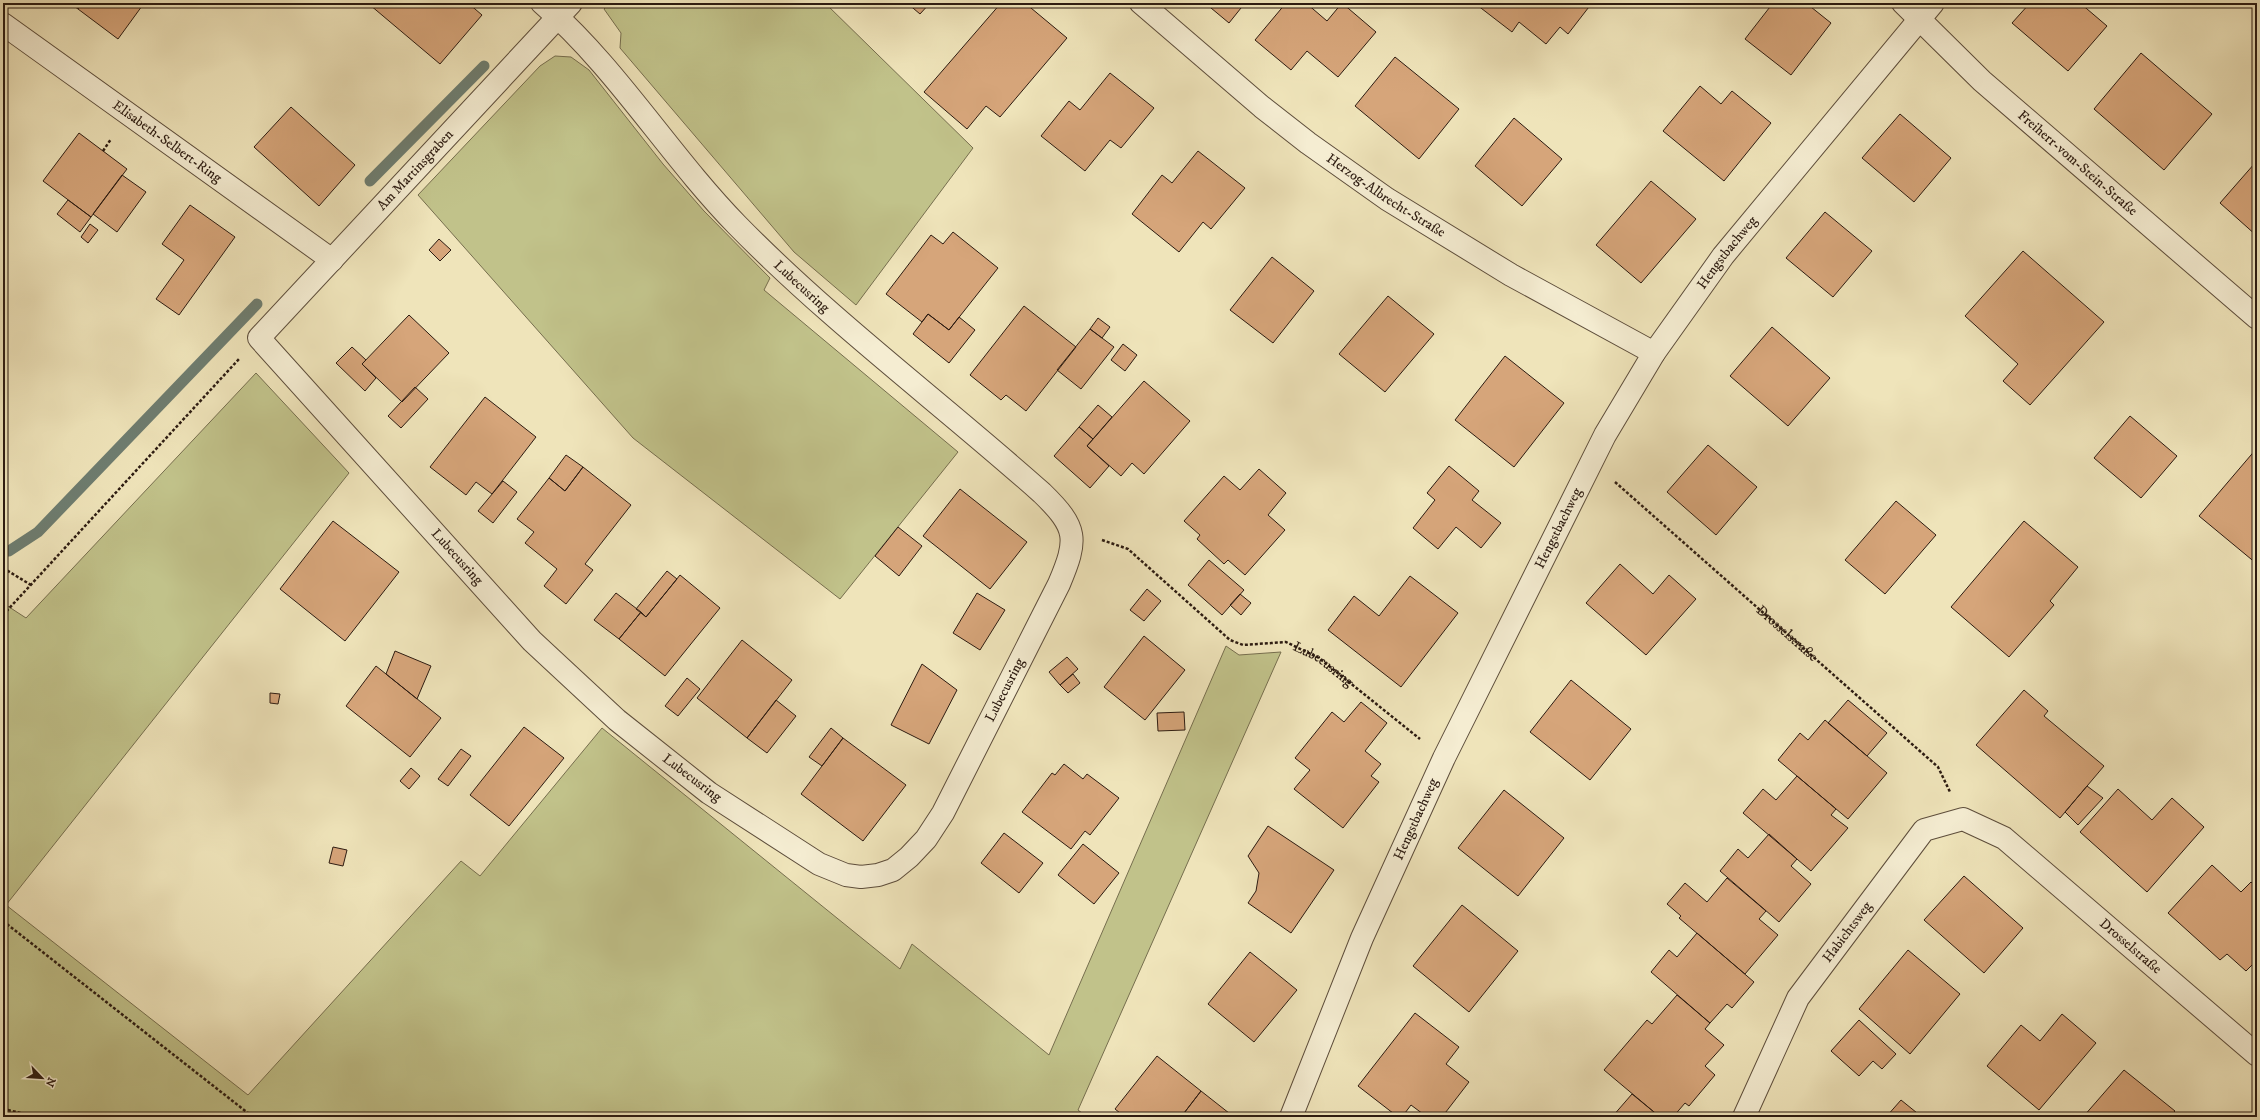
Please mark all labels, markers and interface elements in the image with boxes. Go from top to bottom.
street label: Elisabeth-Selbert-Ring [109,96,226,187]
street label: Freiherr-vom-Stein-Straße [2014,107,2141,220]
street label: Am Martinsgraben [373,125,458,214]
street label: Herzog-Albrecht-Straße [1323,150,1449,242]
street label: Hengstbachweg [1693,212,1761,293]
street label: Lubecusring [770,257,833,317]
street label: Hengstbachweg [1531,485,1586,572]
street label: Lubecusring [427,525,487,589]
street label: Drosselstraße [1752,601,1821,666]
street label: Lubecusring [1290,638,1357,691]
street label: Lubecusring [981,655,1029,725]
street label: Lubecusring [659,750,725,806]
street label: Hengstbachweg [1390,775,1443,863]
street label: Habichtsweg [1819,898,1876,966]
street label: Drosselstraße [2096,915,2166,978]
north arrow [22,1058,62,1098]
text: N [42,1075,58,1089]

